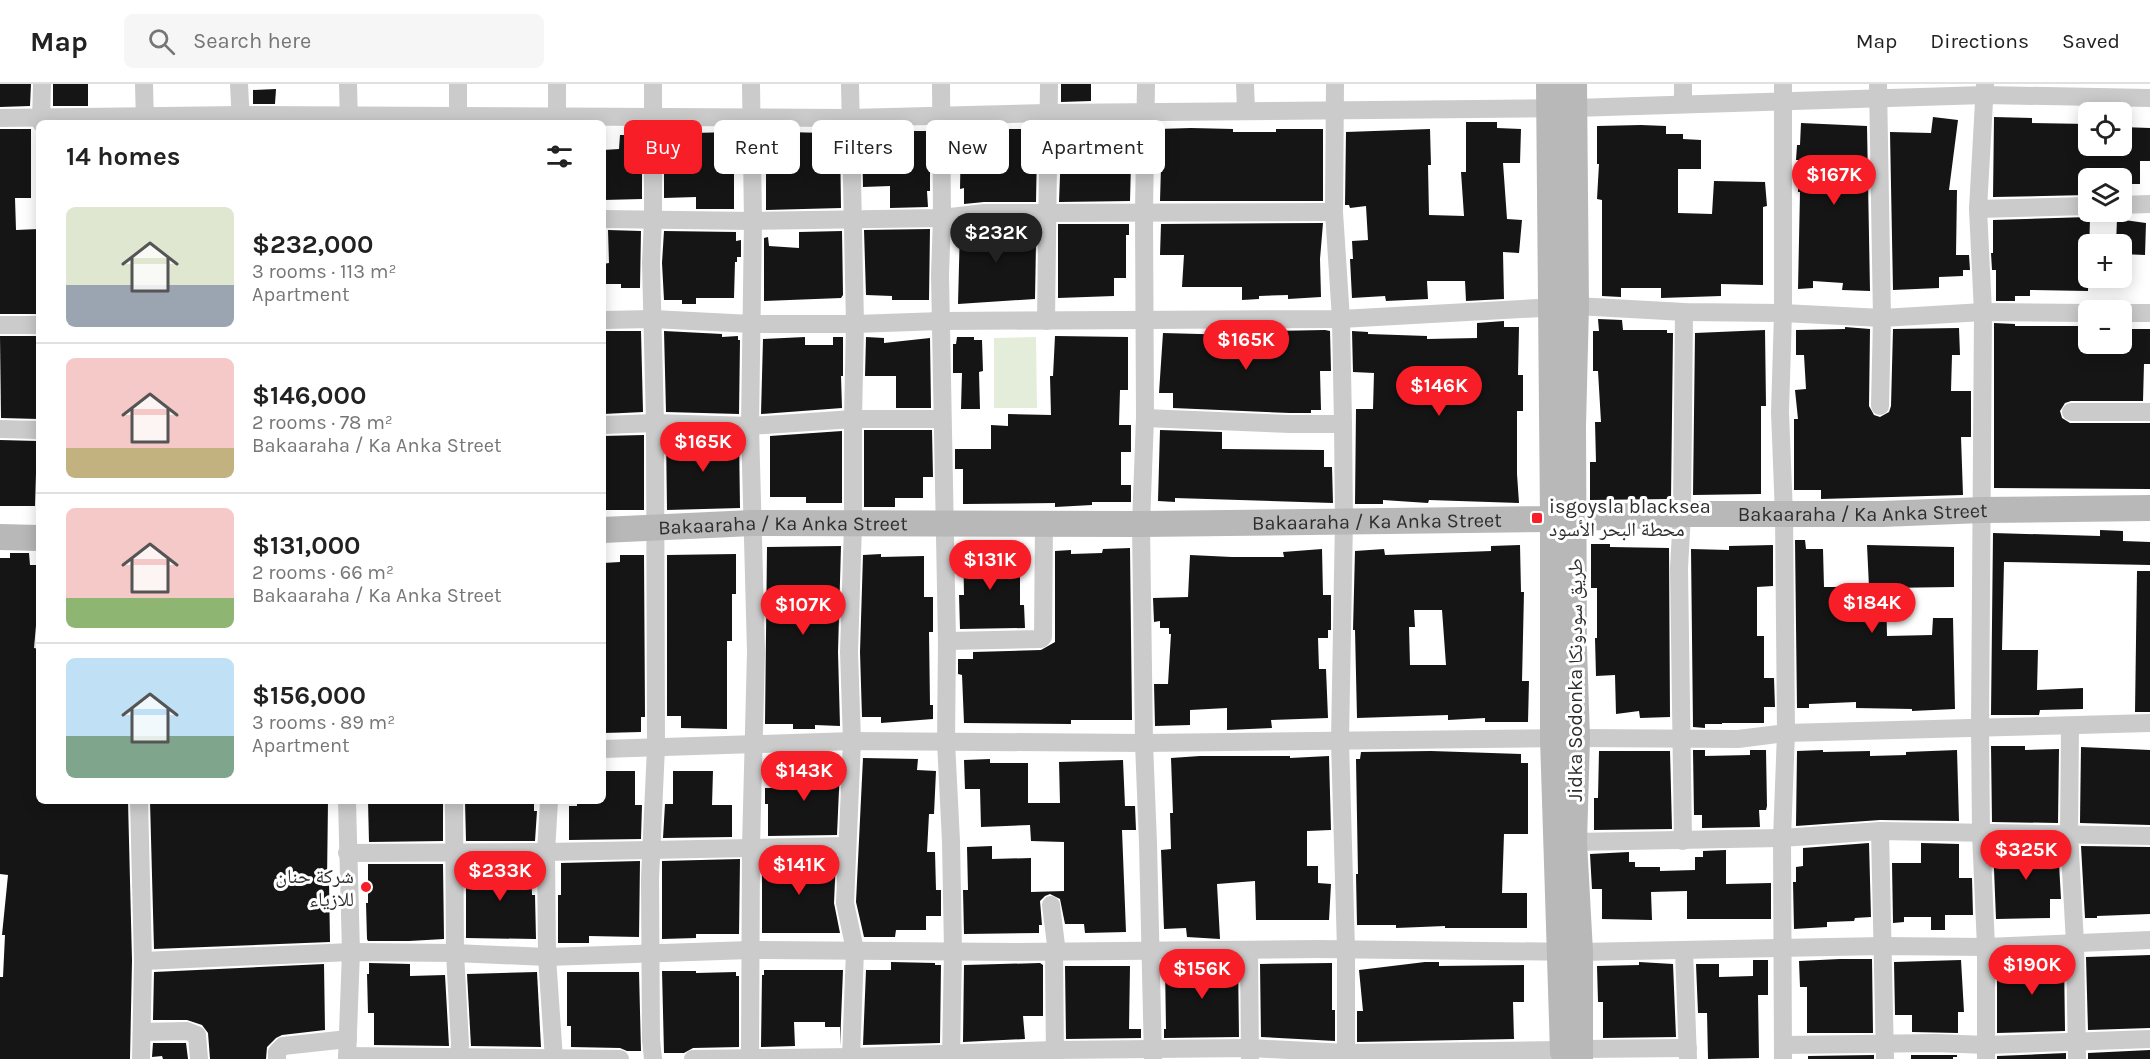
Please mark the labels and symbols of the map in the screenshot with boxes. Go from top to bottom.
pin: $167K [1792,155,1876,206]
pin: $232K [954,213,1038,264]
pin: $165K [1204,320,1288,371]
pin: $146K [1397,366,1481,417]
pin: $165K [661,422,745,473]
place label: isgoysla blacksea محطة البحر الأسود [1549,495,1711,541]
street label: Bakaaraha / Ka Anka Street [1738,499,1988,526]
street label: Bakaaraha / Ka Anka Street [1252,509,1502,535]
marker: isgoysla blacksea محطة البحر الأسود [1530,511,1544,525]
street label: Bakaaraha / Ka Anka Street [658,512,908,539]
pin: $131K [948,540,1032,591]
street label: Jidka Sodonka طريق سودونكا [1564,558,1587,802]
pin: $184K [1830,583,1914,634]
pin: $107K [761,585,845,636]
pin: $143K [762,751,846,802]
pin: $325K [1984,830,2068,881]
pin: $141K [757,845,841,896]
pin: $233K [458,851,542,902]
place label: شركة حنان للازياء [275,865,354,911]
marker: شركة حنان للازياء [359,880,373,894]
pin: $190K [1990,945,2074,996]
pin: $156K [1160,949,1244,1000]

